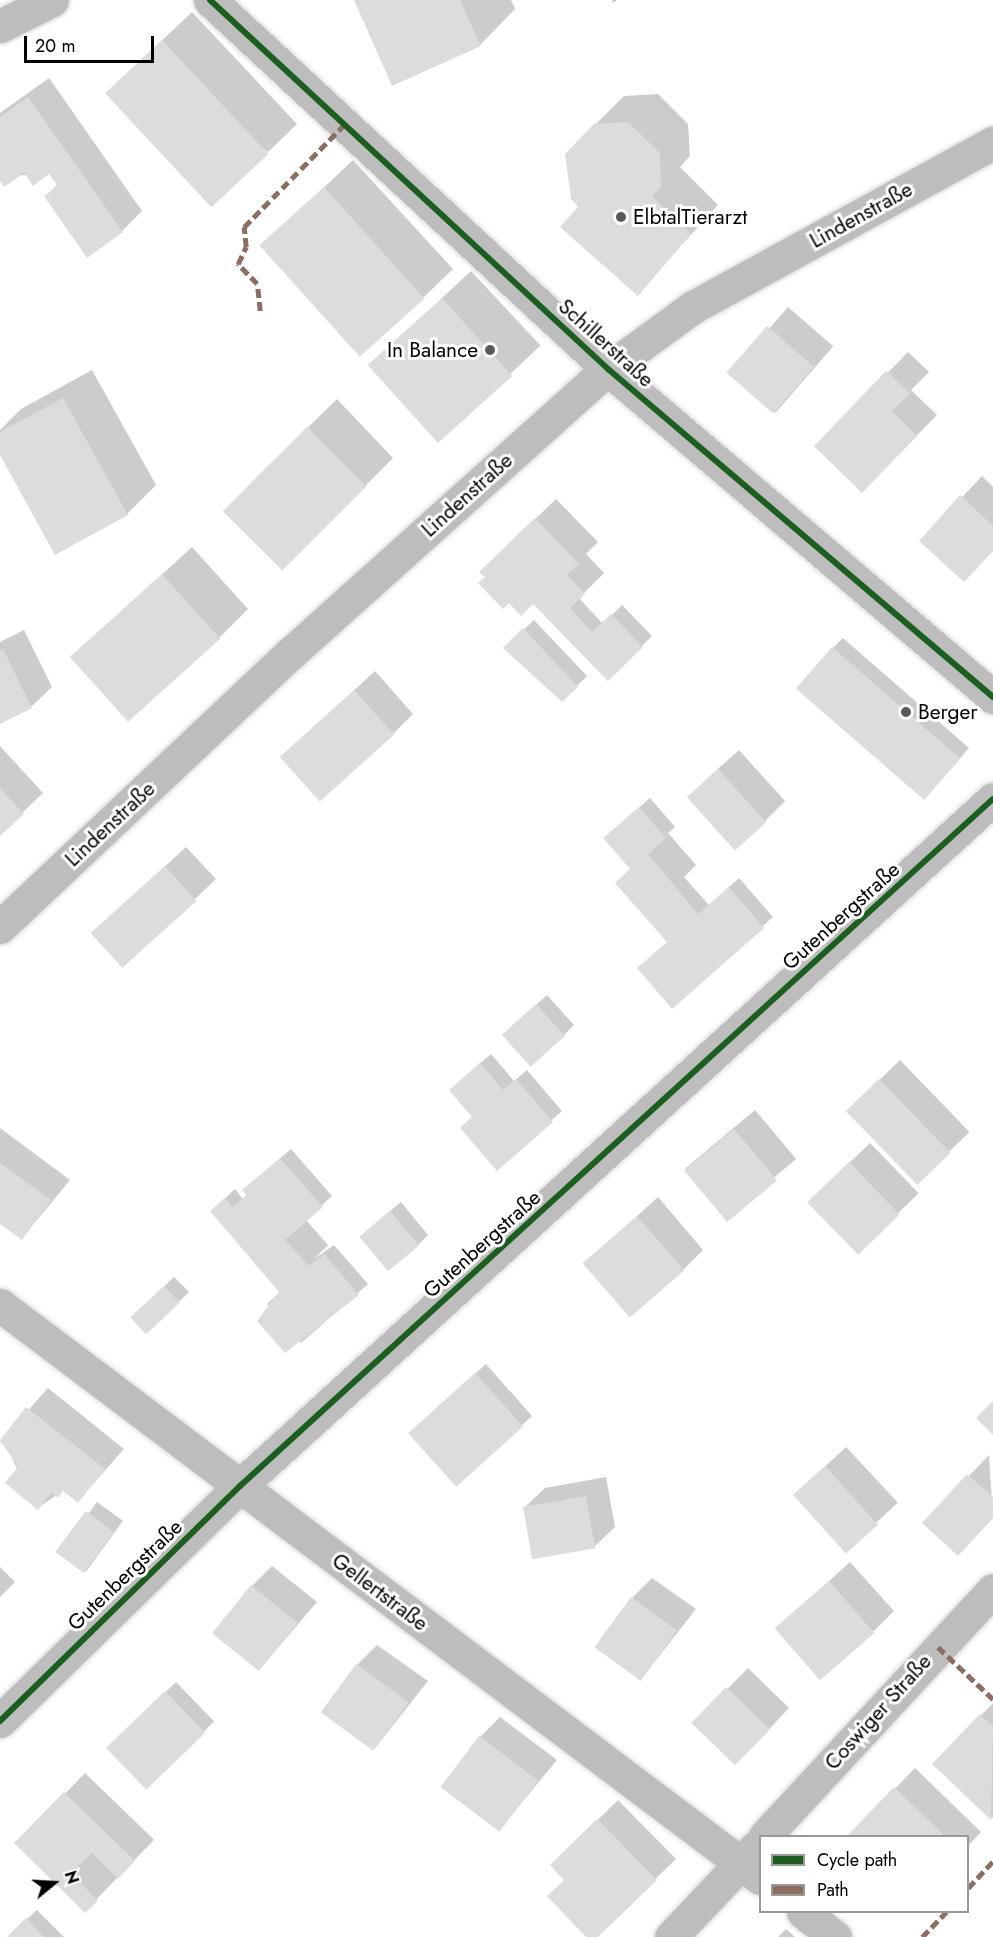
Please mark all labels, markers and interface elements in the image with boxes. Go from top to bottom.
scale bar [27,24,158,62]
text: 20 m [35,33,75,59]
street label: Lindenstraße [805,177,917,253]
place label: ElbtalTierarzt [633,204,747,230]
marker: ElbtalTierarzt [614,210,628,224]
street label: Schillerstraße [553,294,659,392]
place label: In Balance [387,337,478,363]
marker: In Balance [483,343,497,357]
street label: Lindenstraße [416,448,518,542]
place label: Berger [918,699,977,725]
marker: Berger [899,705,913,719]
street label: Lindenstraße [60,776,160,872]
street label: Gutenbergstraße [777,857,905,975]
street label: Gutenbergstraße [418,1185,546,1303]
street label: Gutenbergstraße [63,1514,187,1636]
street label: Gellertstraße [327,1548,433,1636]
street label: Coswiger Straße [820,1649,936,1775]
legend [759,1835,969,1913]
text: Cycle path [817,1847,897,1873]
north arrow [24,1853,84,1913]
text: N [59,1868,84,1887]
text: Path [817,1877,849,1903]

